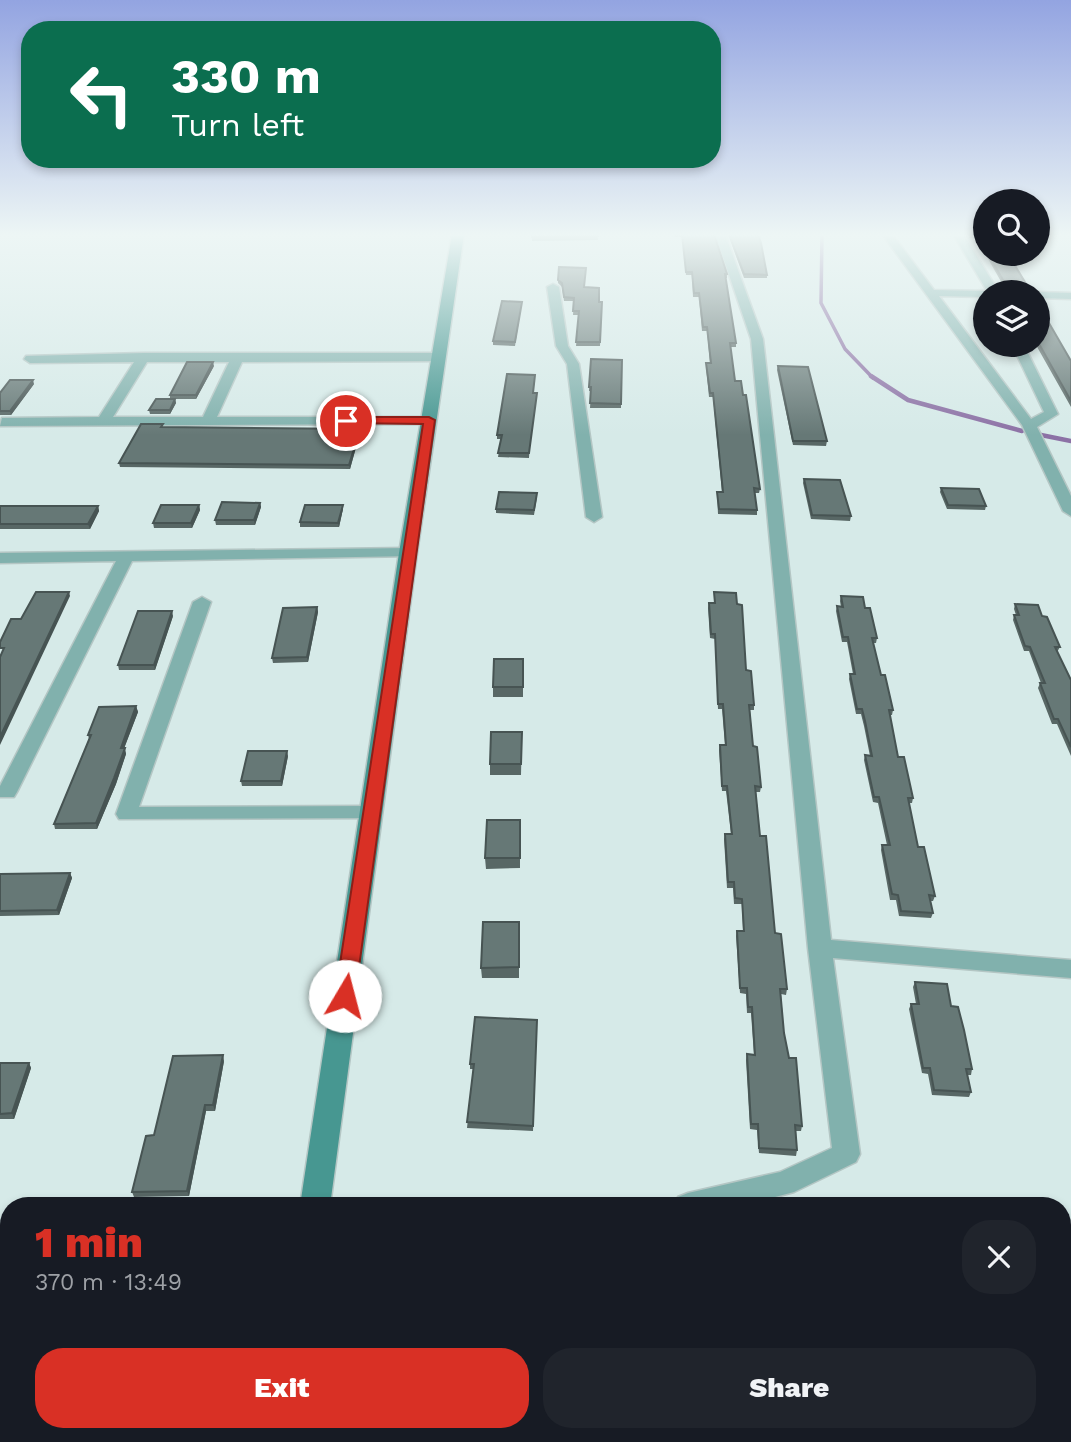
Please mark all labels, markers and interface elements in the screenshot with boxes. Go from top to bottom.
text: 330 m [171,47,321,105]
icon: left [56,49,147,140]
text: Turn left [171,106,304,144]
map controls [973,189,1050,357]
button: search [973,189,1050,266]
button: layers [973,280,1050,357]
pin [316,391,376,451]
icon: arrive [327,402,365,440]
position arrow [308,959,382,1033]
text: 1 min [35,1218,143,1267]
button: close [962,1220,1036,1294]
text: 370 m · 13:49 [35,1269,182,1296]
button: Exit [35,1348,529,1428]
button: Share [543,1348,1036,1428]

